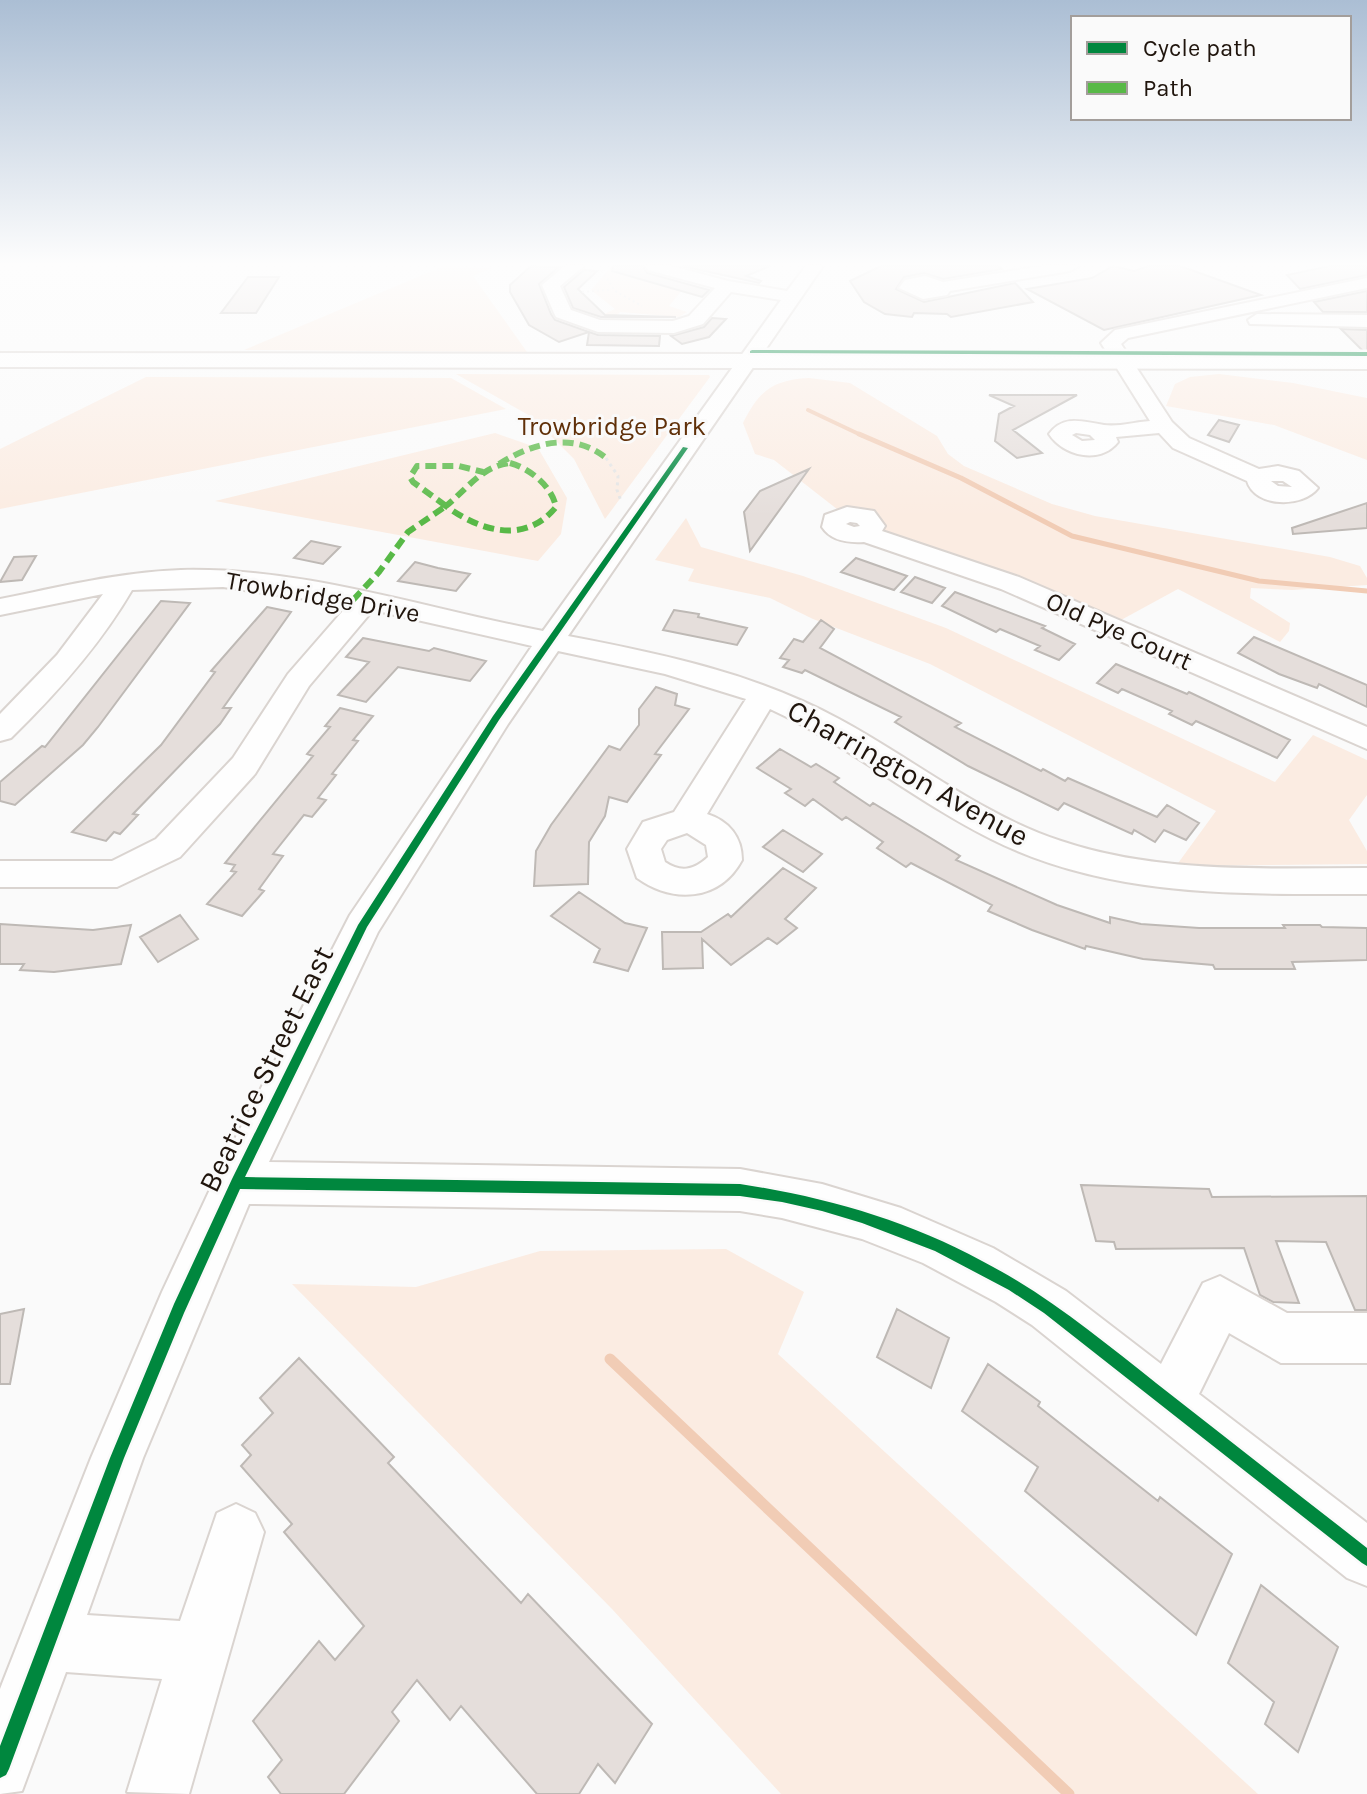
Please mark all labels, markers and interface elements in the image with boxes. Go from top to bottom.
legend [1071,16,1351,120]
text: Cycle path [1143,34,1257,62]
text: Path [1143,74,1193,102]
park label: Trowbridge Park [518,411,706,442]
street label: Trowbridge Drive [224,565,422,629]
street label: Old Pye Court [1041,585,1197,677]
street label: Charrington Avenue [781,692,1035,854]
street label: Beatrice Street East [191,940,341,1198]

